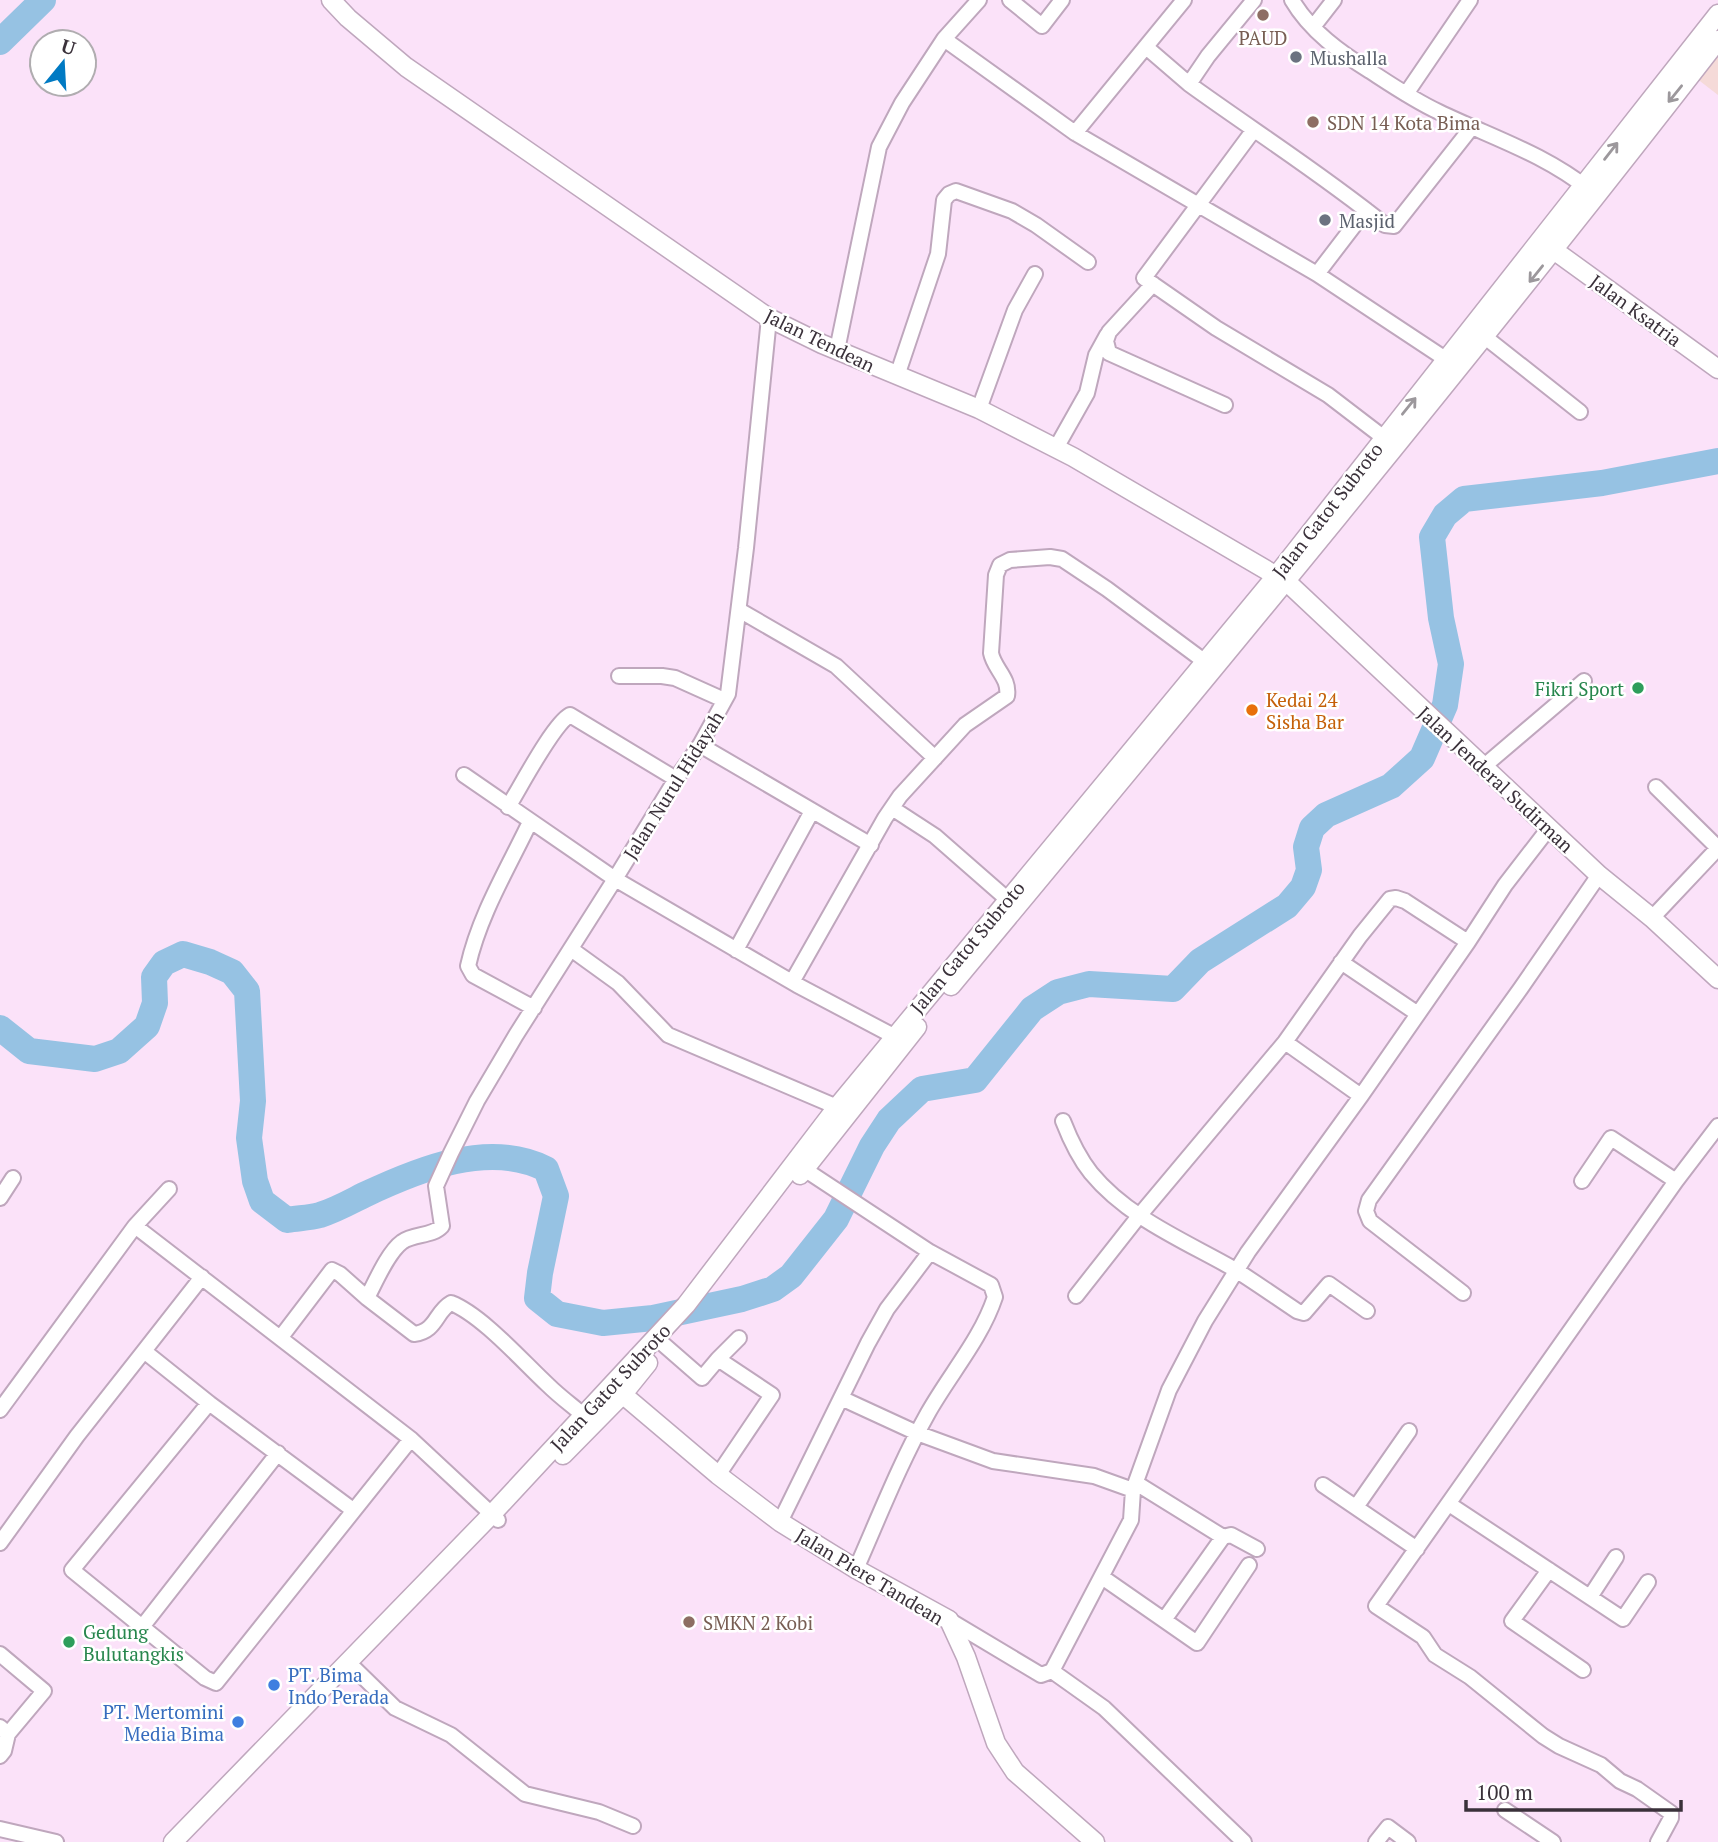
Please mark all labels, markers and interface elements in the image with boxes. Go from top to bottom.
marker: PAUD [1255,7,1271,23]
place label: PAUD [1238,25,1288,50]
north arrow [28,28,98,98]
text: U [58,32,79,60]
place label: Mushalla [1310,45,1388,70]
marker: Mushalla [1288,49,1304,65]
one-way arrow [1668,84,1683,102]
place label: SDN 14 Kota Bima [1327,110,1481,135]
marker: SDN 14 Kota Bima [1305,114,1321,130]
one-way arrow [1603,142,1618,161]
place label: Masjid [1339,208,1395,233]
marker: Masjid [1317,212,1333,228]
one-way arrow [1529,264,1544,282]
street label: Jalan Ksatria [1585,268,1687,352]
street label: Jalan Tendean [761,303,879,377]
one-way arrow [1401,398,1416,416]
street label: Jalan Gatot Subroto [1266,437,1388,583]
place label: Fikri Sport [1535,676,1624,701]
marker: Fikri Sport [1630,680,1646,696]
place label: Kedai 24 Sisha Bar [1266,687,1345,734]
street label: Jalan Jenderal Sudirman [1413,700,1579,858]
marker: Kedai 24 Sisha Bar [1244,702,1260,718]
street label: Jalan Nurul Hidayah [617,706,729,864]
street label: Jalan Gatot Subroto [904,876,1030,1018]
street label: Jalan Gatot Subroto [544,1318,676,1456]
street label: Jalan Piere Tandean [791,1522,949,1630]
place label: SMKN 2 Kobi [703,1610,813,1635]
marker: SMKN 2 Kobi [681,1614,697,1630]
place label: Gedung Bulutangkis [83,1619,184,1666]
marker: Gedung Bulutangkis [61,1634,77,1650]
place label: PT. Bima Indo Perada [288,1662,389,1709]
marker: PT. Bima Indo Perada [266,1677,282,1693]
place label: PT. Mertomini Media Bima [103,1699,224,1746]
marker: PT. Mertomini Media Bima [230,1714,246,1730]
scale bar [1466,1769,1681,1813]
text: 100 m [1476,1778,1533,1806]

